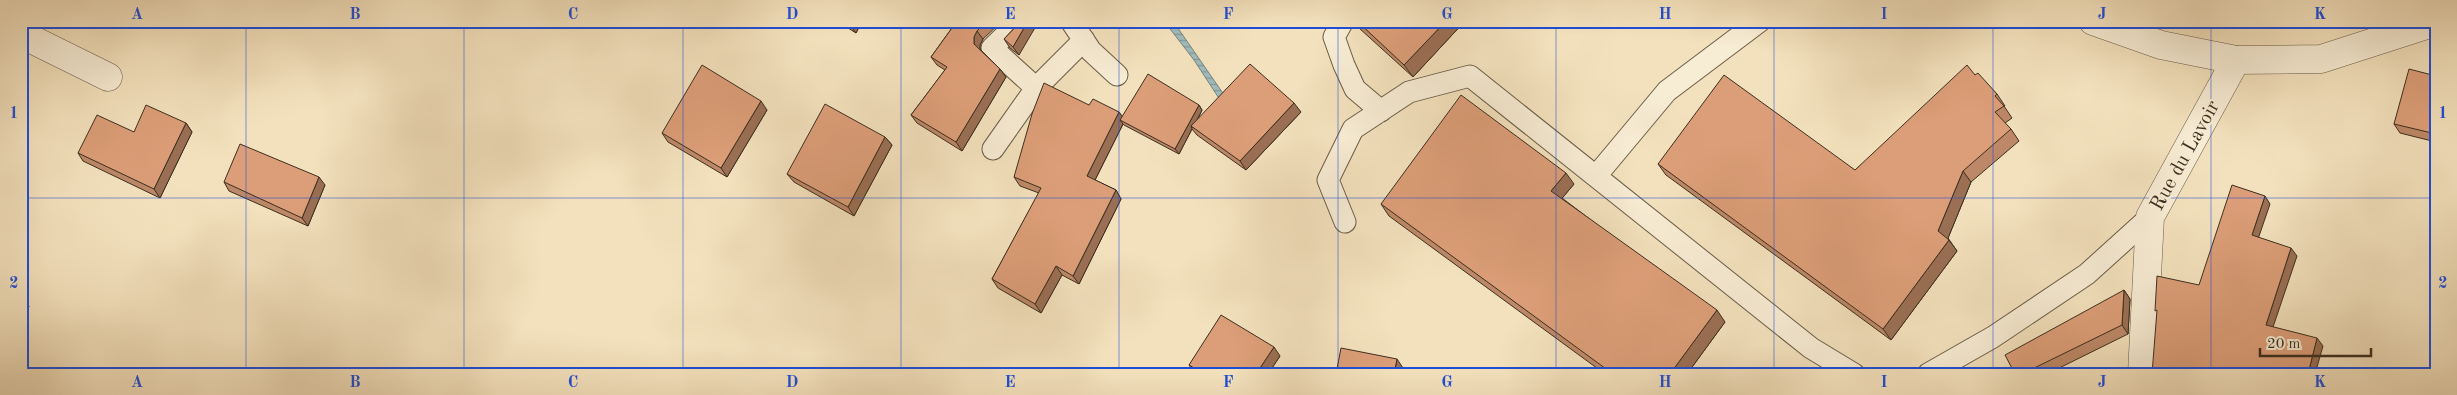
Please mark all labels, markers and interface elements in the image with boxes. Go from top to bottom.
text: A [131,7,143,23]
text: B [349,7,361,23]
text: C [568,7,578,23]
text: D [786,7,798,23]
text: E [1004,7,1016,23]
text: F [1223,7,1234,23]
text: G [1441,7,1453,23]
text: H [1658,7,1672,23]
text: I [1880,7,1888,23]
text: J [2098,7,2107,23]
text: K [2314,7,2326,23]
street label: Rue du Lavoir [2147,98,2224,214]
text: 1 [9,106,19,122]
text: 1 [2438,106,2448,122]
text: 2 [9,276,19,292]
text: 2 [2438,276,2448,292]
scale bar [2260,325,2371,357]
text: 20 m [2267,337,2301,352]
text: A [131,375,143,391]
text: B [349,375,361,391]
text: C [568,375,578,391]
text: D [786,375,798,391]
text: E [1004,375,1016,391]
text: F [1223,375,1234,391]
text: G [1441,375,1453,391]
text: H [1658,375,1672,391]
text: I [1880,375,1888,391]
text: J [2098,375,2107,391]
text: K [2314,375,2326,391]

